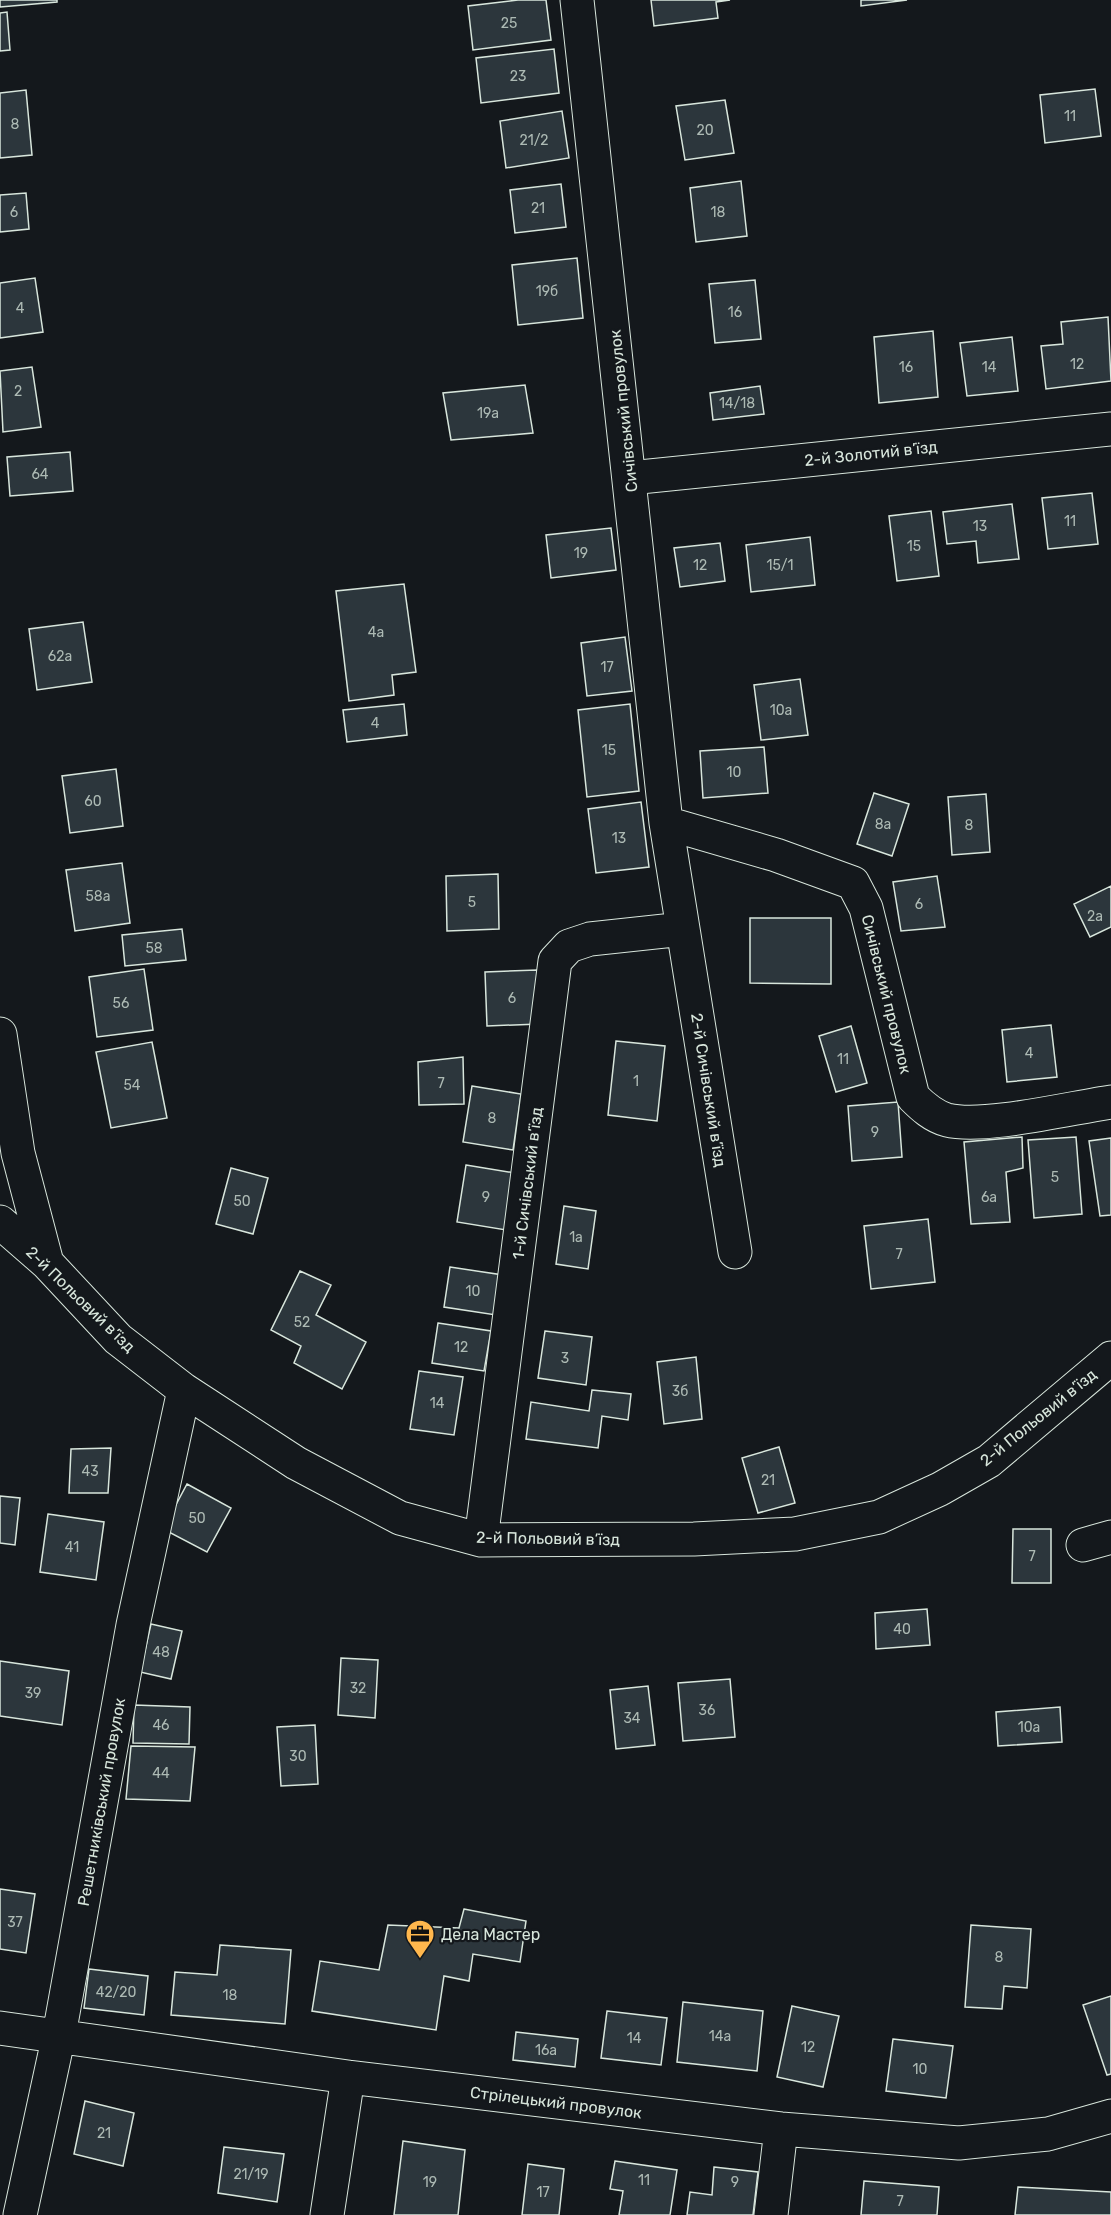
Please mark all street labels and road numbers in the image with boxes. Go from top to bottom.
street label: Сичівський провулок [605,328,641,493]
street label: 2-й Золотий в’їзд [804,437,939,470]
street label: Сичівський провулок [858,913,916,1076]
street label: 2-й Сичівський в’їзд [687,1012,730,1169]
street label: 1-й Сичівський в’їзд [509,1105,546,1260]
street label: 2-й Польовий в’їзд [22,1242,139,1356]
street label: 2-й Польовий в’їзд [976,1364,1101,1470]
street label: 2-й Польовий в’їзд [476,1528,621,1549]
street label: Решетниківський провулок [74,1696,129,1908]
street label: Стрілецький провулок [469,2083,643,2123]

